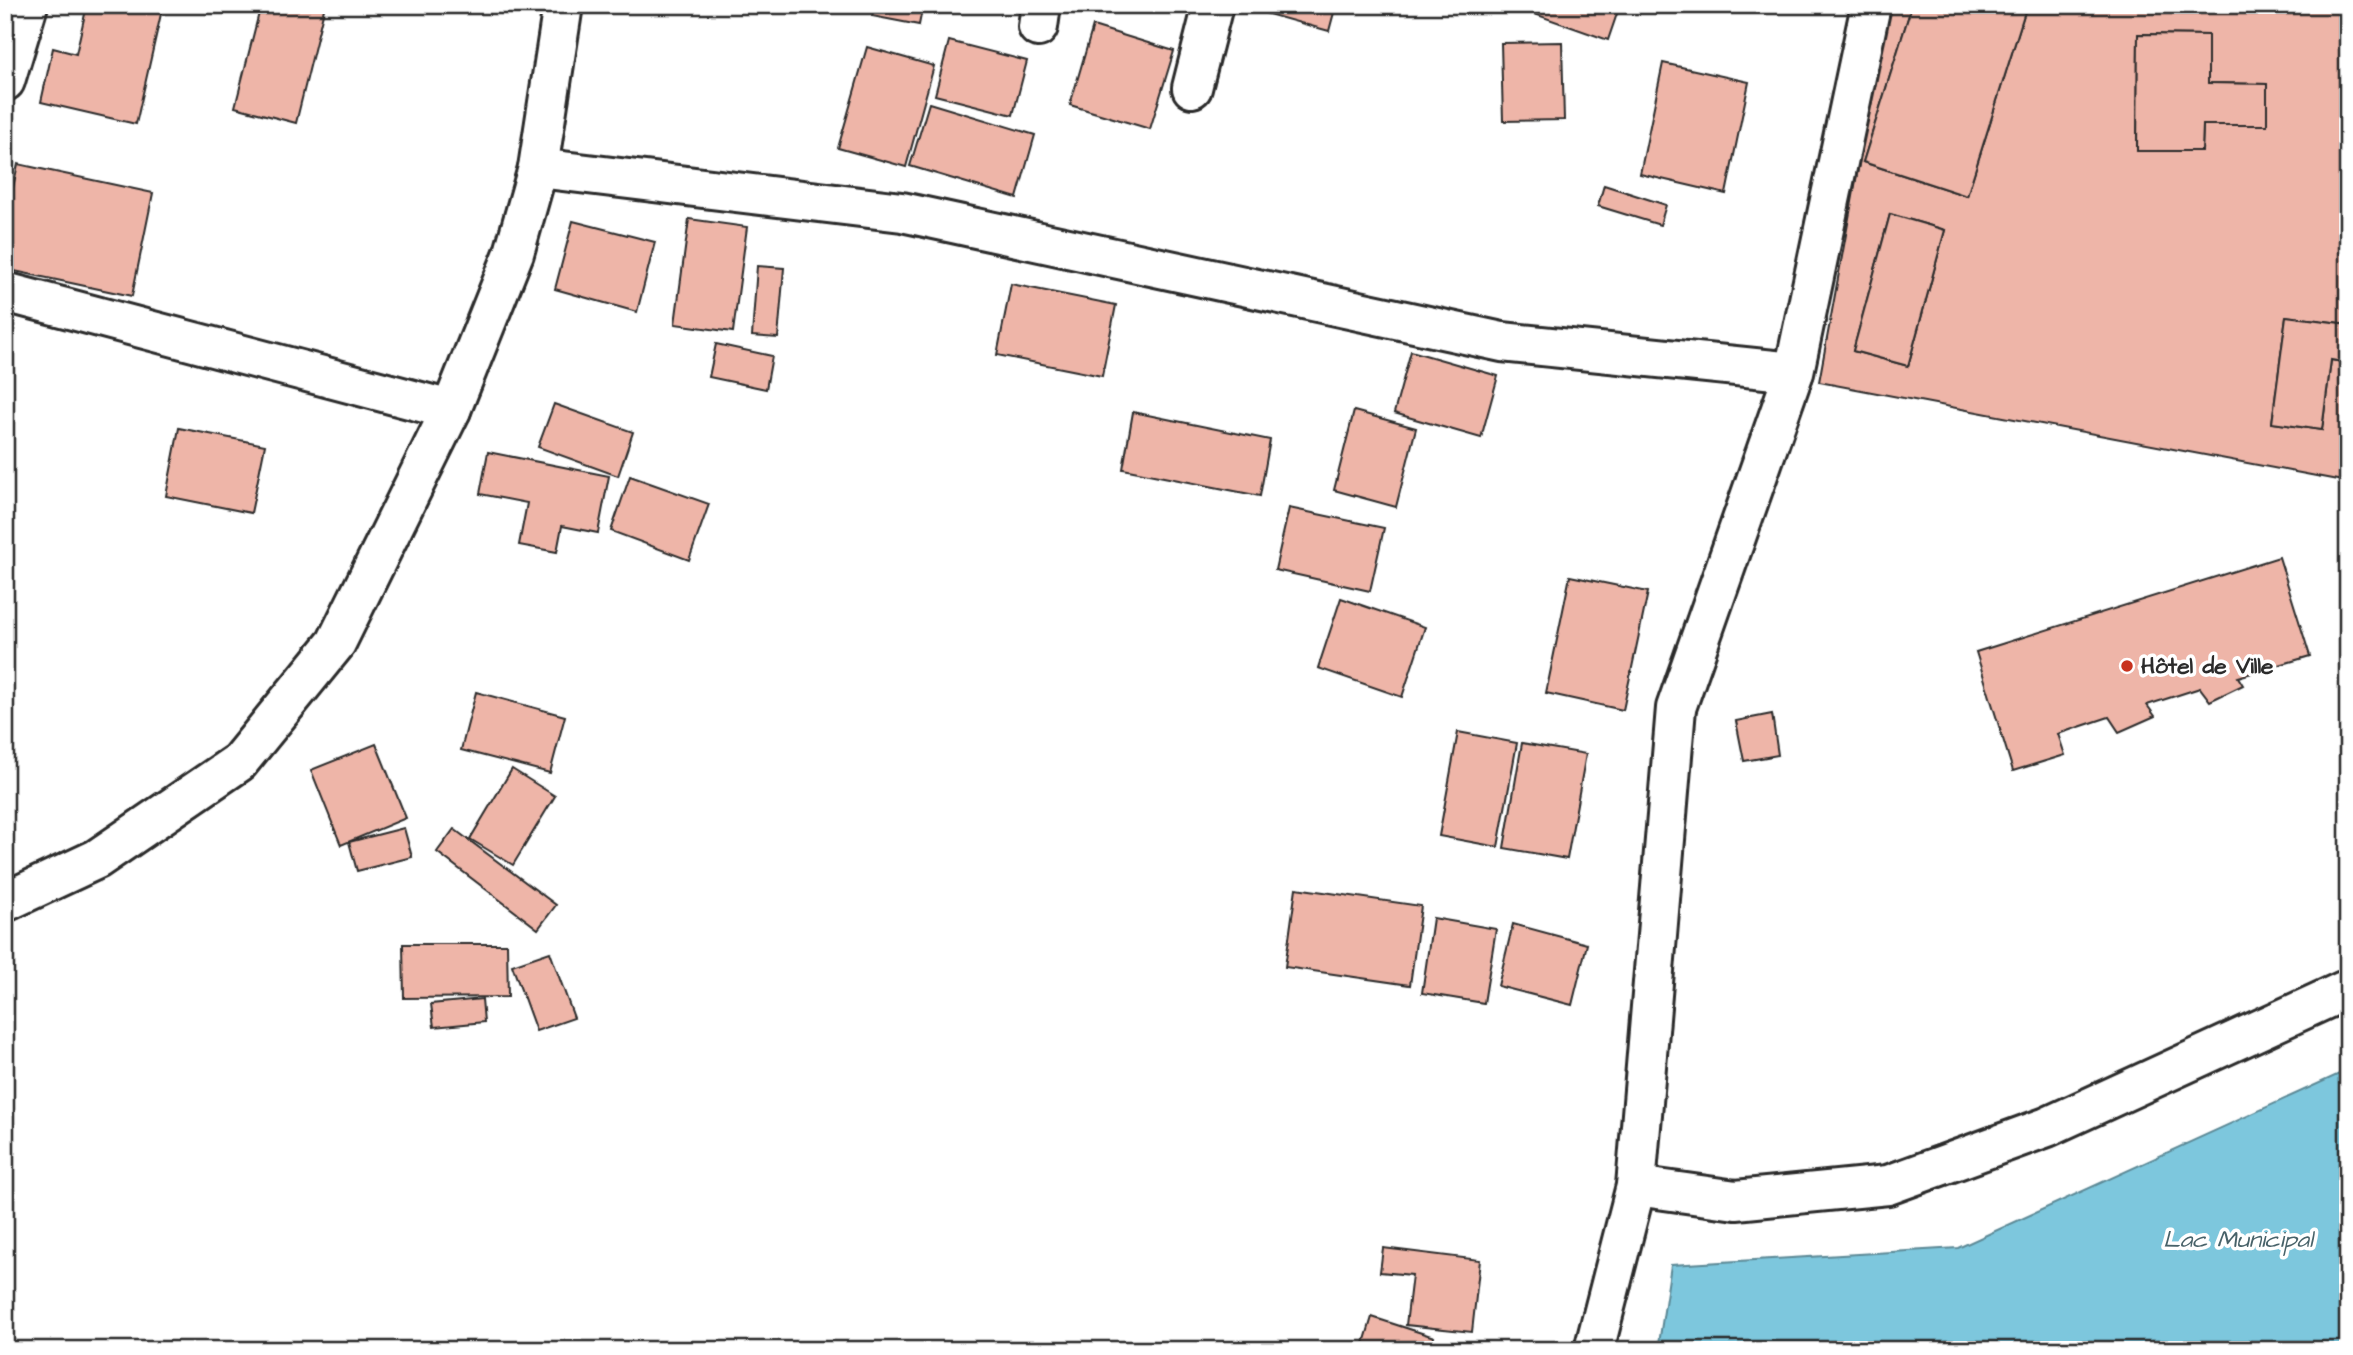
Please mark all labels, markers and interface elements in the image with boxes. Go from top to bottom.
place label: Hôtel de Ville [2141,650,2274,682]
marker: Hôtel de Ville [2119,658,2135,674]
water label: Lac Municipal [2163,1223,2316,1257]

